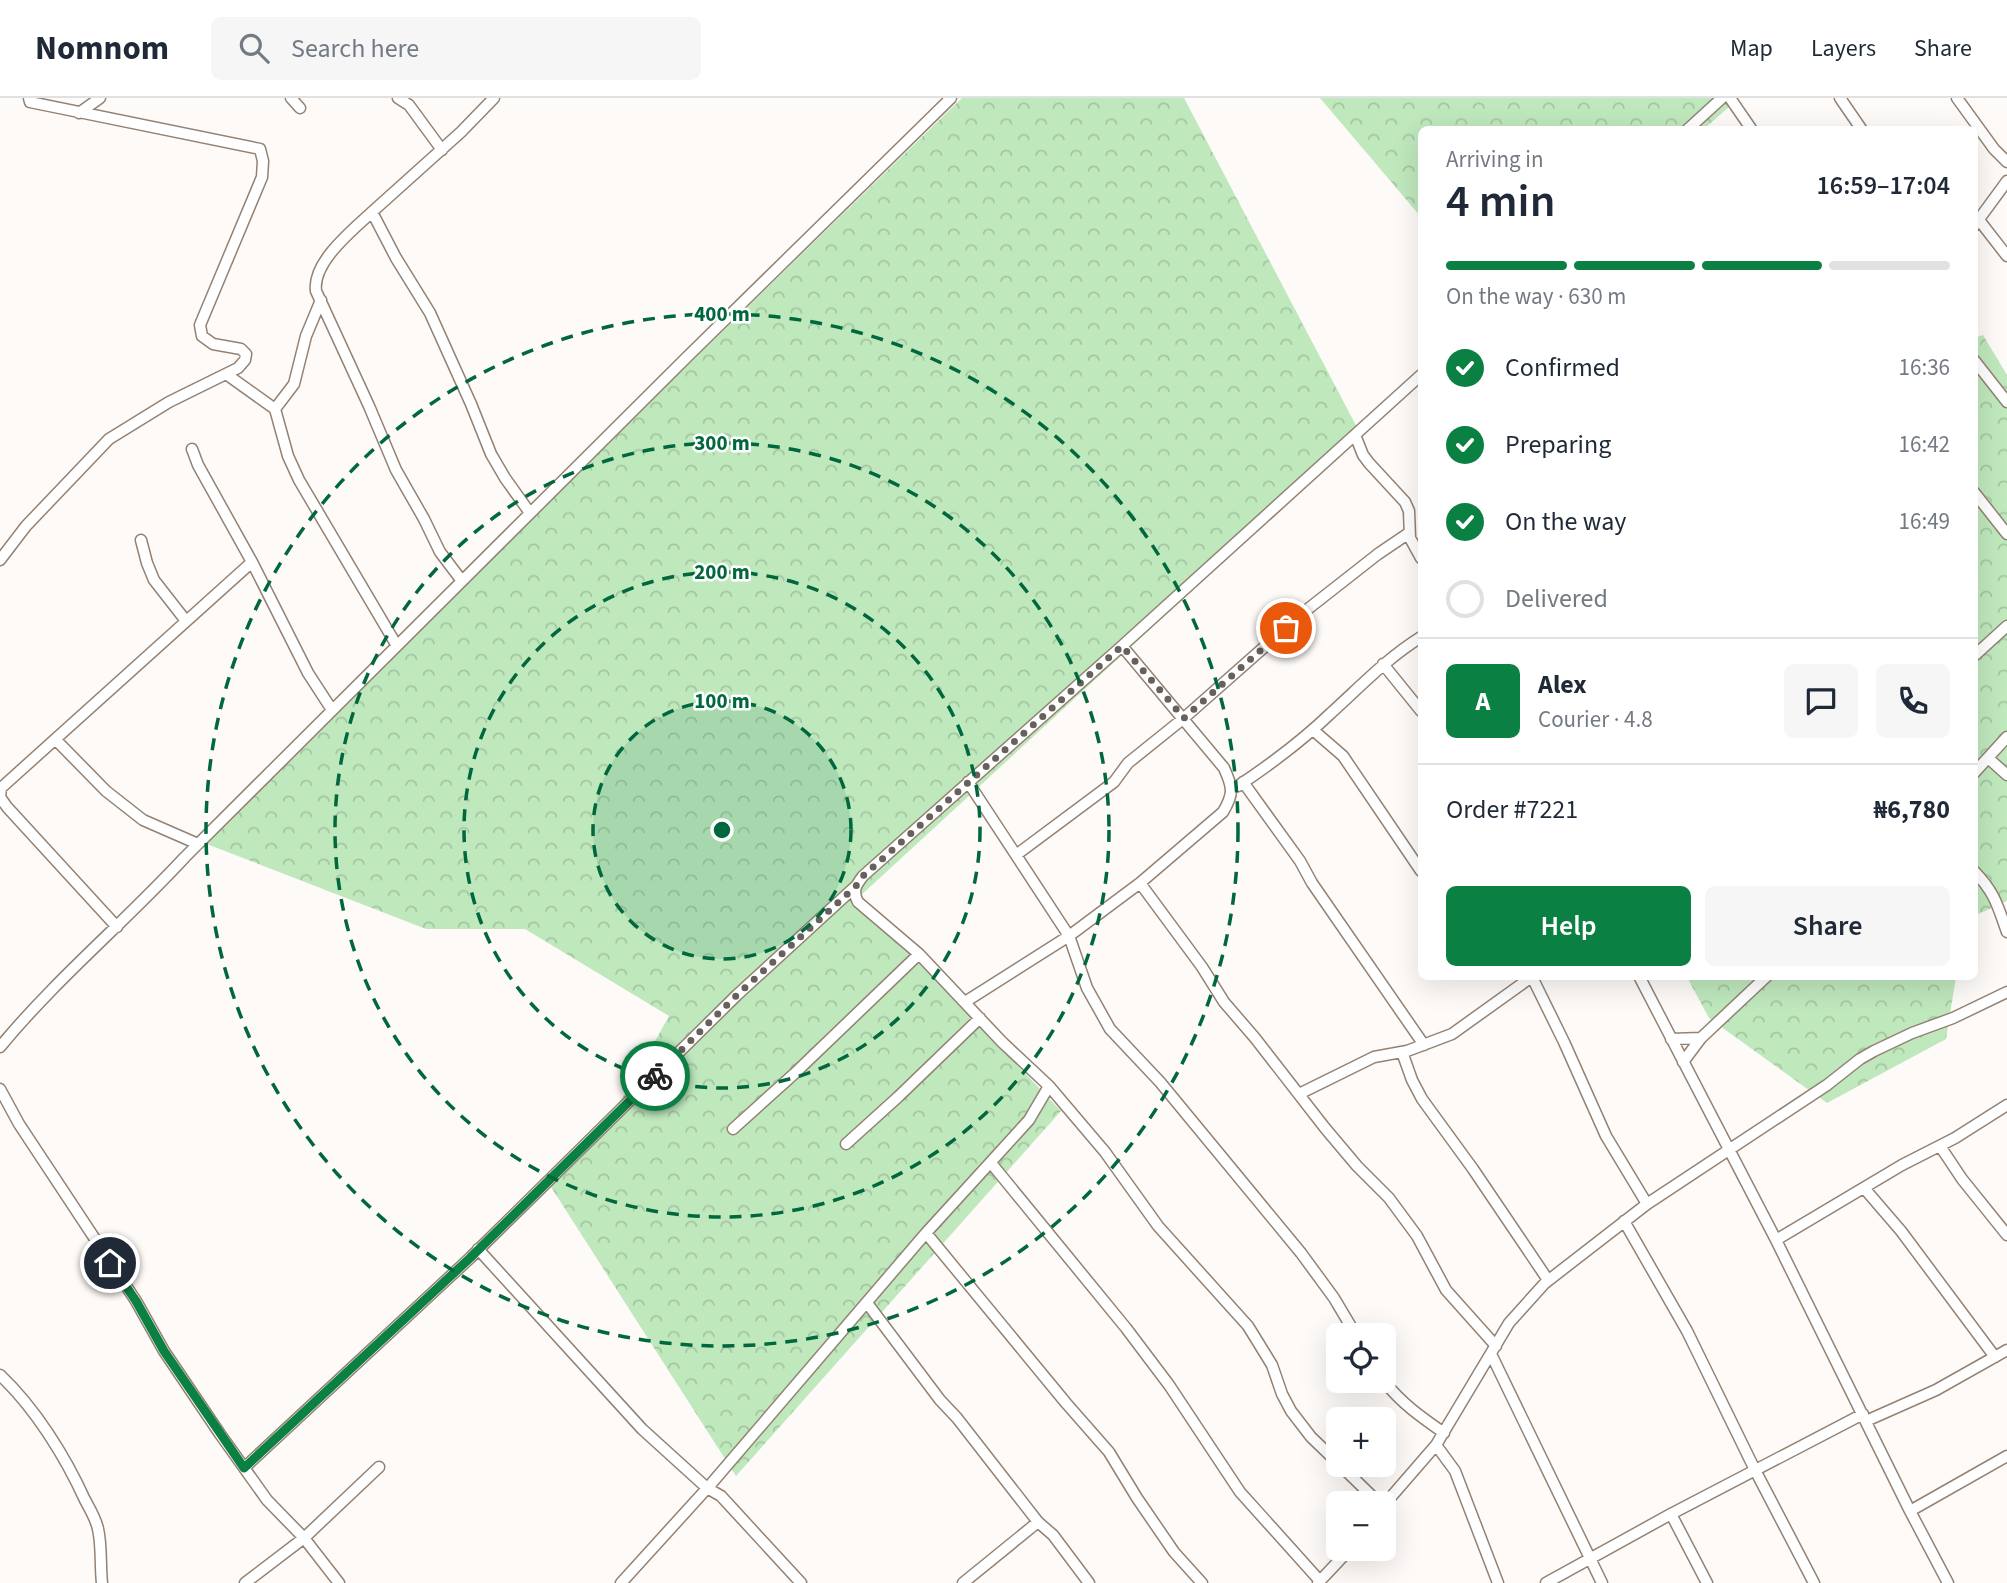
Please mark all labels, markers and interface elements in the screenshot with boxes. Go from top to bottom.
search box [211,17,701,80]
text: Nomnom [35,25,169,72]
icon: search [235,29,273,67]
text: Search here [291,30,419,67]
text: Map [1730,31,1773,66]
text: Layers [1811,31,1876,66]
text: Share [1914,31,1972,66]
text: Arriving in [1446,143,1544,176]
text: 16:59–17:04 [1817,167,1950,204]
text: 4 min [1446,169,1555,234]
text: On the way · 630 m [1446,280,1626,313]
text: 400 m [694,299,750,329]
icon: check [1446,349,1484,387]
text: Confirmed [1505,349,1620,386]
text: 16:36 [1899,351,1950,384]
icon: check [1446,426,1484,464]
text: Preparing [1505,426,1611,463]
text: 300 m [694,428,750,458]
text: 16:42 [1899,428,1950,461]
icon: check [1446,503,1484,541]
text: On the way [1505,503,1626,540]
text: 16:49 [1899,505,1950,538]
text: 200 m [694,557,750,587]
text: Delivered [1505,580,1608,617]
pin [1256,598,1316,658]
icon: bag [1267,609,1305,647]
button: chat [1784,664,1858,738]
button: phone [1876,664,1950,738]
text: Alex [1538,666,1587,703]
text: A [1476,683,1490,720]
text: 100 m [694,686,750,716]
text: Courier · 4.8 [1538,703,1653,736]
text: Order #7221 [1446,791,1578,828]
text: ₦6,780 [1874,791,1950,828]
centre of rings [710,818,734,842]
button: Help [1446,886,1691,966]
button: Share [1705,886,1950,966]
courier [620,1041,690,1111]
icon: bike [636,1057,674,1095]
pin [80,1233,140,1293]
icon: home [91,1244,129,1282]
map controls [1326,1323,1396,1561]
button: locate [1326,1323,1396,1393]
button: + [1326,1407,1396,1477]
button: − [1326,1491,1396,1561]

